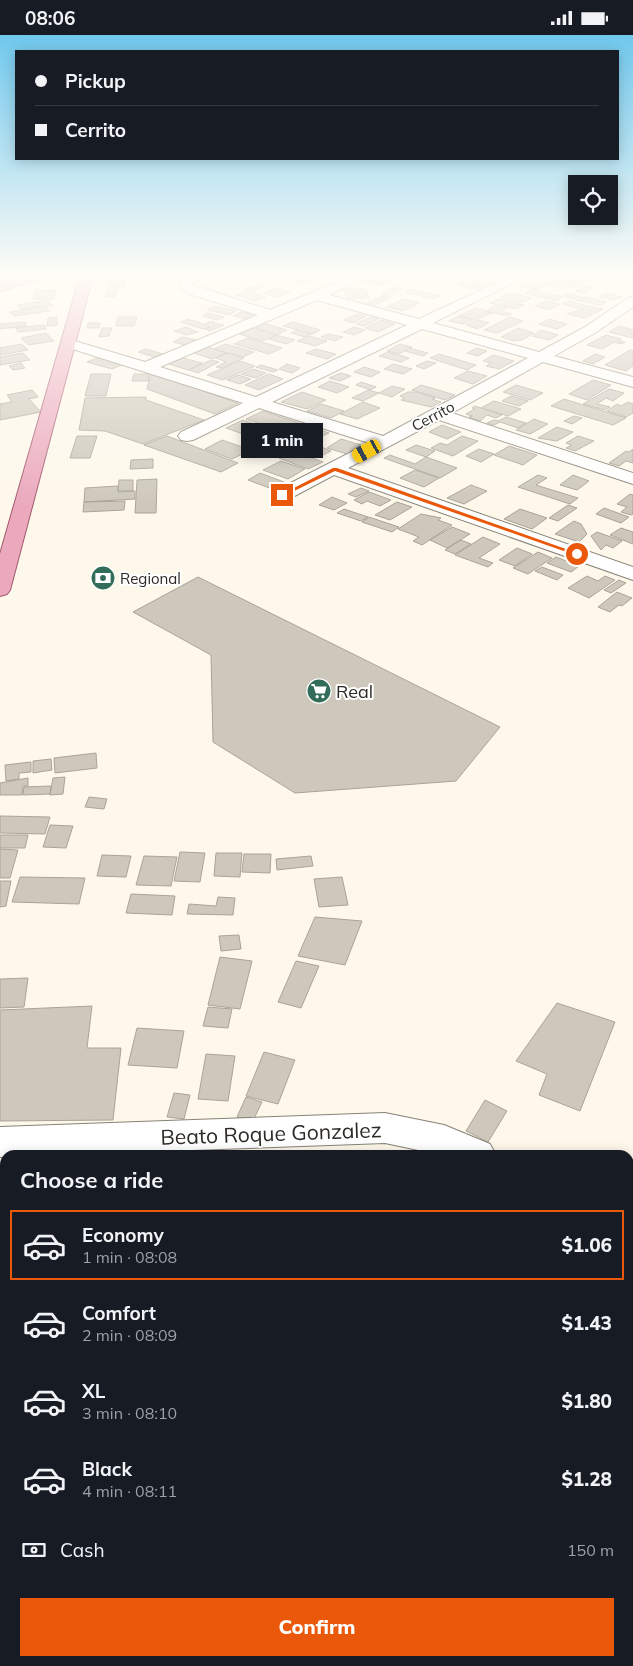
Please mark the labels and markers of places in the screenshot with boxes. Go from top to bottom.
bank icon: Regional [90,565,116,591]
place label: Regional [120,569,181,588]
supermarket icon: Real [306,678,332,704]
place label: Real [336,680,373,703]

